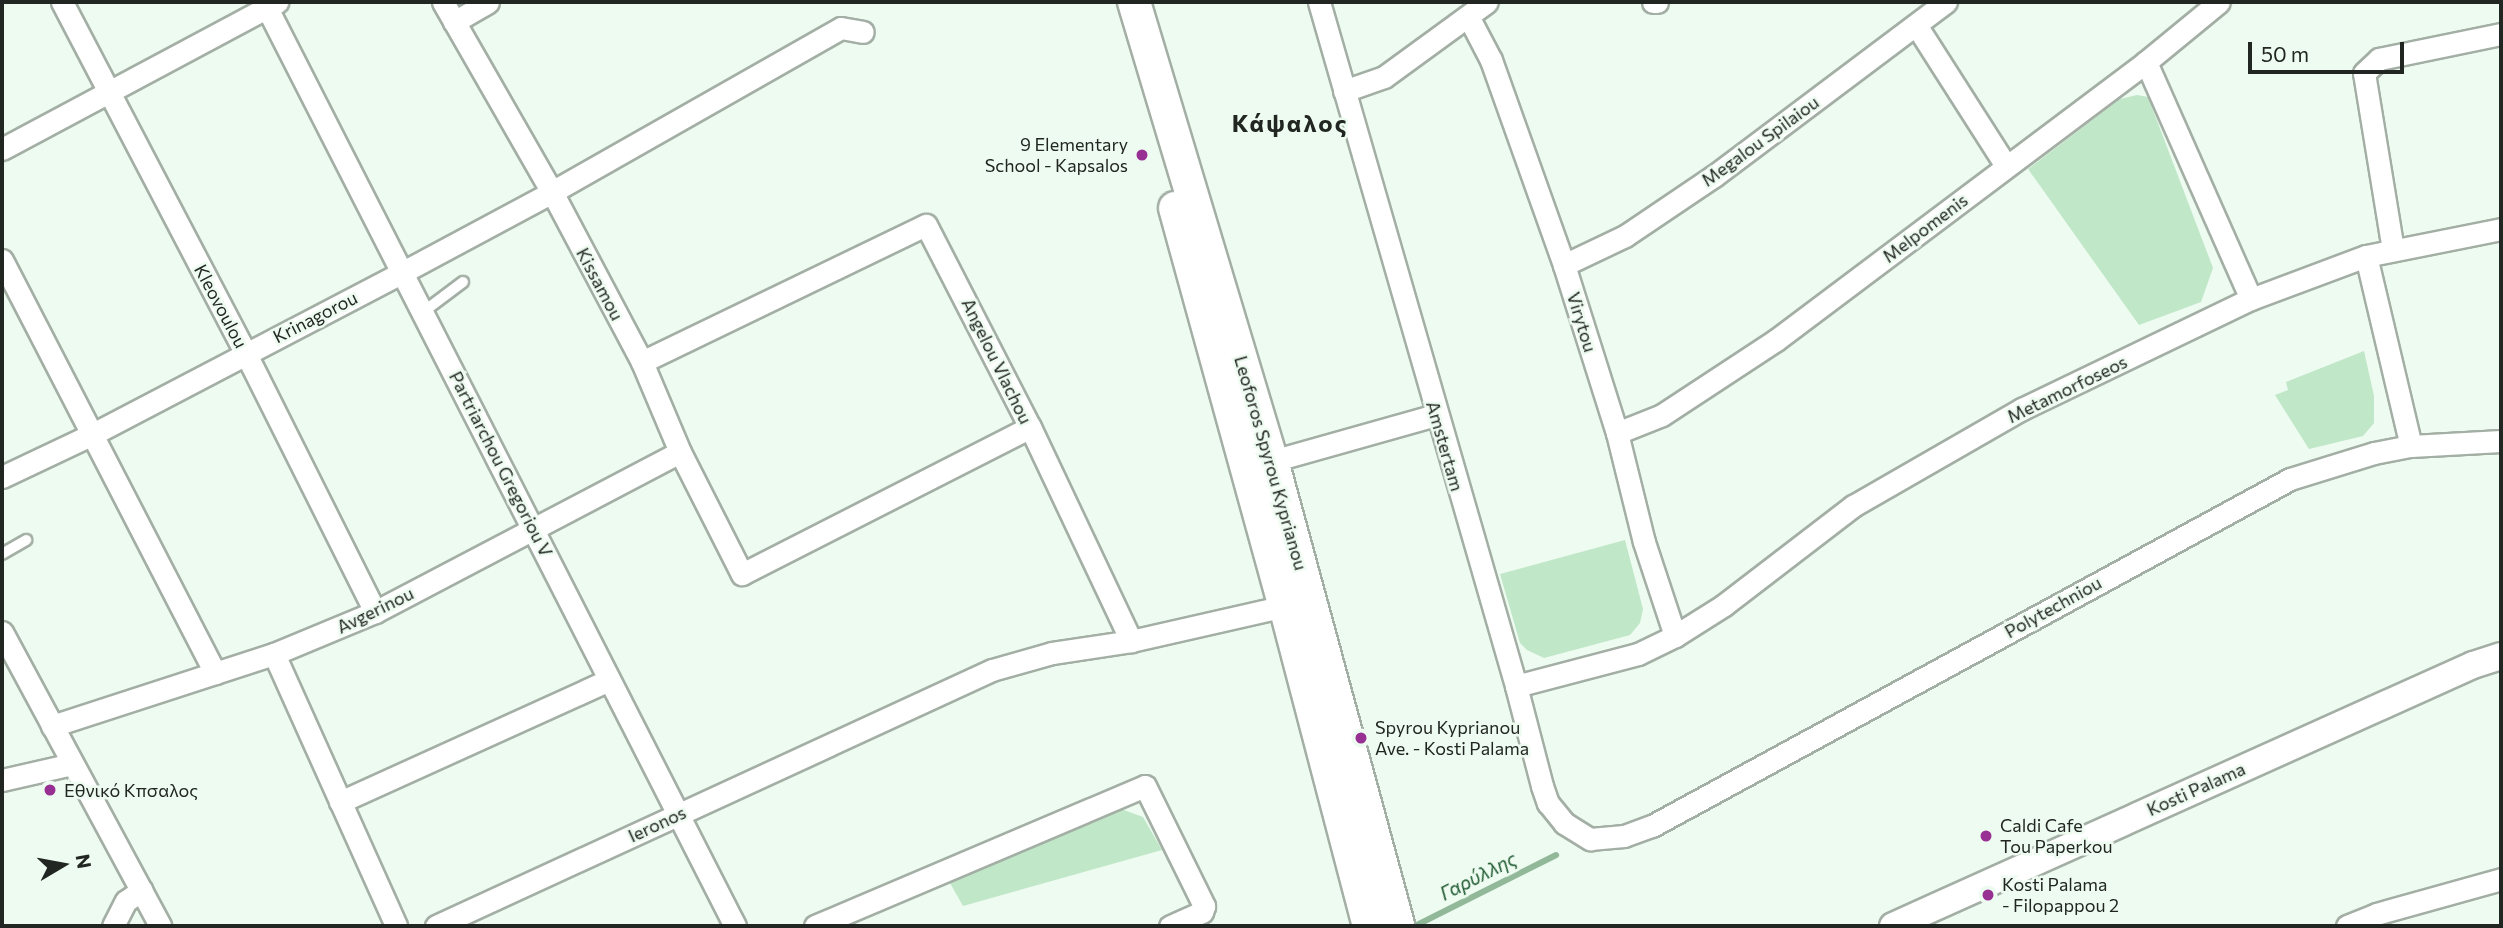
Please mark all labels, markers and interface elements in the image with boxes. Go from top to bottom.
scale bar [2251,28,2407,72]
text: 50 m [2261,41,2309,66]
street label: Megalou Spilaiou [1697,91,1823,191]
district label: Κάψαλος [1233,109,1347,137]
place label: 9 Elementary School - Kapsalos [985,134,1128,176]
marker: 9 Elementary School - Kapsalos [1134,147,1150,163]
street label: Melpomenis [1878,189,1972,267]
street label: Kissamou [572,244,628,324]
street label: Kleovoulou [190,260,252,352]
street label: Krinagorou [269,287,361,347]
street label: Virytou [1563,289,1601,355]
street label: Angelou Vlachou [957,295,1037,427]
street label: Metamorfoseos [2004,351,2130,427]
street label: Leoforos Spyrou Kyprianou [1230,353,1312,573]
street label: Partriarchou Gregoriou V [445,368,557,560]
street label: Amstertam [1422,398,1468,494]
street label: Polytechniou [2001,572,2105,642]
street label: Avgerinou [333,582,417,638]
place label: Spyrou Kyprianou Ave. - Kosti Palama [1375,717,1529,760]
marker: Spyrou Kyprianou Ave. - Kosti Palama [1353,730,1369,746]
street label: Kosti Palama [2143,758,2249,820]
place label: Εθνικό Κπσαλος [64,779,198,801]
marker: Εθνικό Κπσαλος [42,782,58,798]
street label: Ieronos [625,801,689,847]
place label: Caldi Cafe Tou Paperkou [2000,815,2113,858]
marker: Caldi Cafe Tou Paperkou [1978,828,1994,844]
north arrow [28,830,98,900]
water label: Γαρύλλης [1436,847,1520,905]
text: N [72,852,97,870]
place label: Kosti Palama - Filopappou 2 [2002,874,2119,917]
marker: Kosti Palama - Filopappou 2 [1980,887,1996,903]

